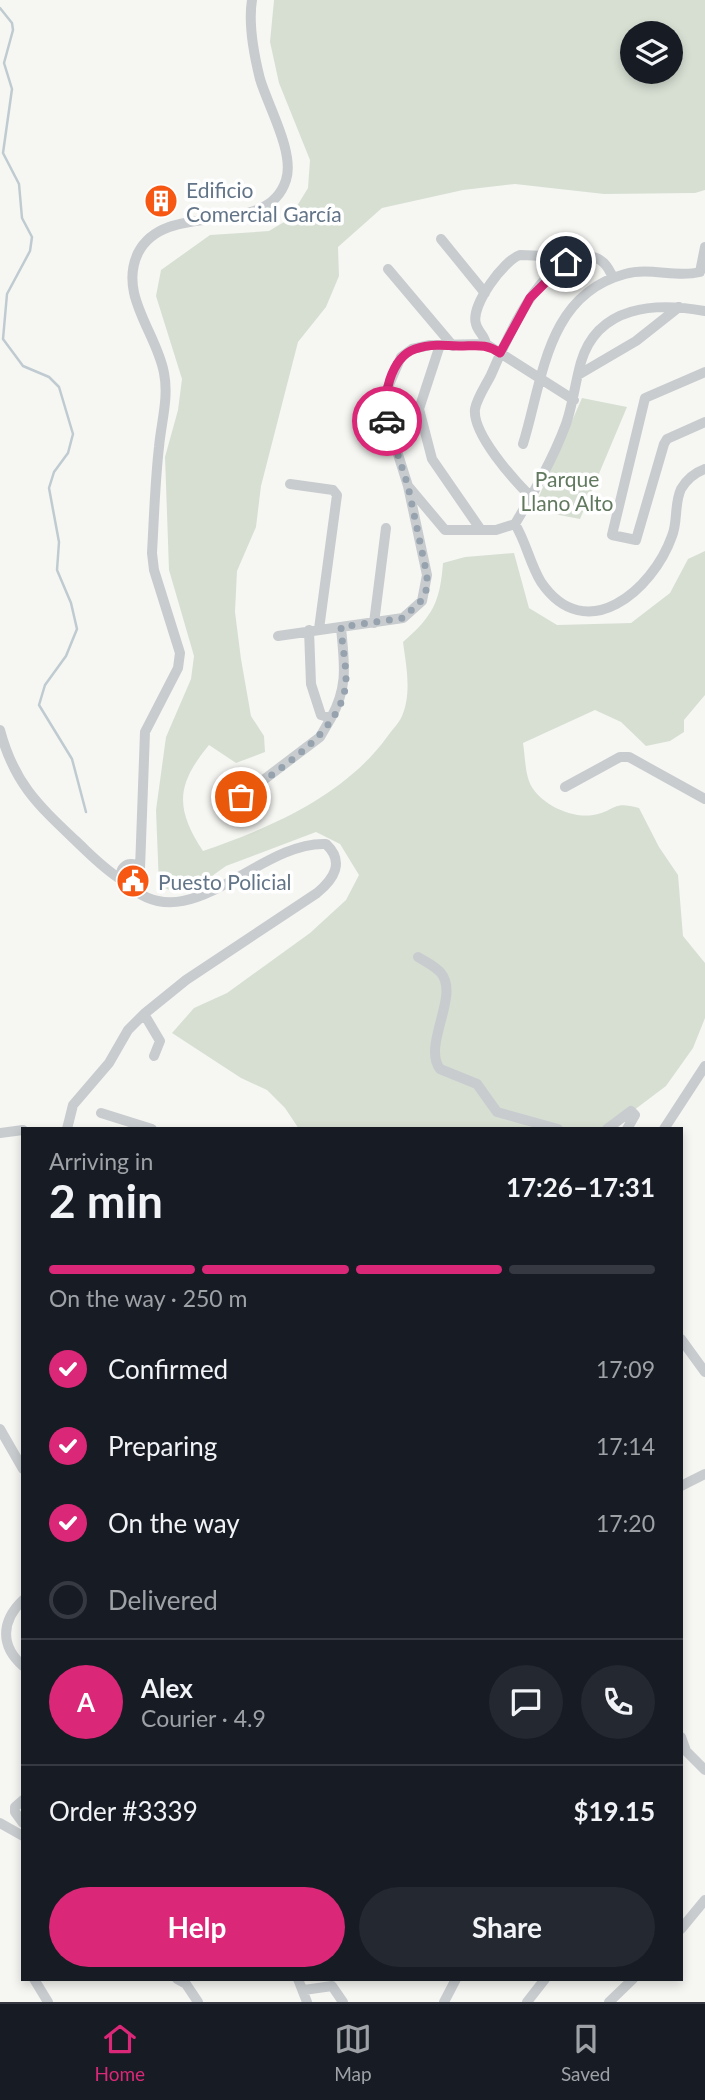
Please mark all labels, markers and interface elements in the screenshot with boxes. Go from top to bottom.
map controls [620,21,683,84]
button: layers [620,21,683,84]
place label: Edificio Comercial García [186,177,342,226]
building icon: Edificio Comercial García [142,182,180,220]
pin [536,232,596,292]
icon: home [547,243,585,281]
courier [352,386,422,456]
icon: car [368,402,406,440]
park label: Parque Llano Alto [521,466,614,515]
pin [211,767,271,827]
icon: bag [222,778,260,816]
public building icon: Puesto Policial [114,862,152,900]
place label: Puesto Policial [158,869,292,894]
text: Arriving in [49,1147,153,1175]
text: 17:26–17:31 [506,1171,655,1203]
text: 2 min [49,1173,163,1228]
text: On the way · 250 m [49,1284,248,1312]
icon: check [49,1350,87,1388]
text: Confirmed [108,1353,228,1385]
text: 17:09 [596,1355,655,1383]
icon: check [49,1427,87,1465]
text: Preparing [108,1430,217,1462]
text: 17:14 [596,1432,655,1460]
icon: check [49,1504,87,1542]
text: On the way [108,1507,240,1539]
text: 17:20 [596,1509,655,1537]
text: Delivered [108,1584,218,1616]
button: chat [489,1665,563,1739]
button: phone [581,1665,655,1739]
text: Alex [141,1672,193,1704]
text: A [77,1686,95,1718]
text: Courier · 4.9 [141,1704,266,1732]
text: Order #3339 [49,1795,198,1827]
text: $19.15 [573,1795,655,1827]
button: Help [49,1887,345,1967]
button: Share [359,1887,655,1967]
tab: Home [94,2020,145,2085]
tab: Map [334,2020,372,2085]
tab: Saved [561,2020,611,2085]

